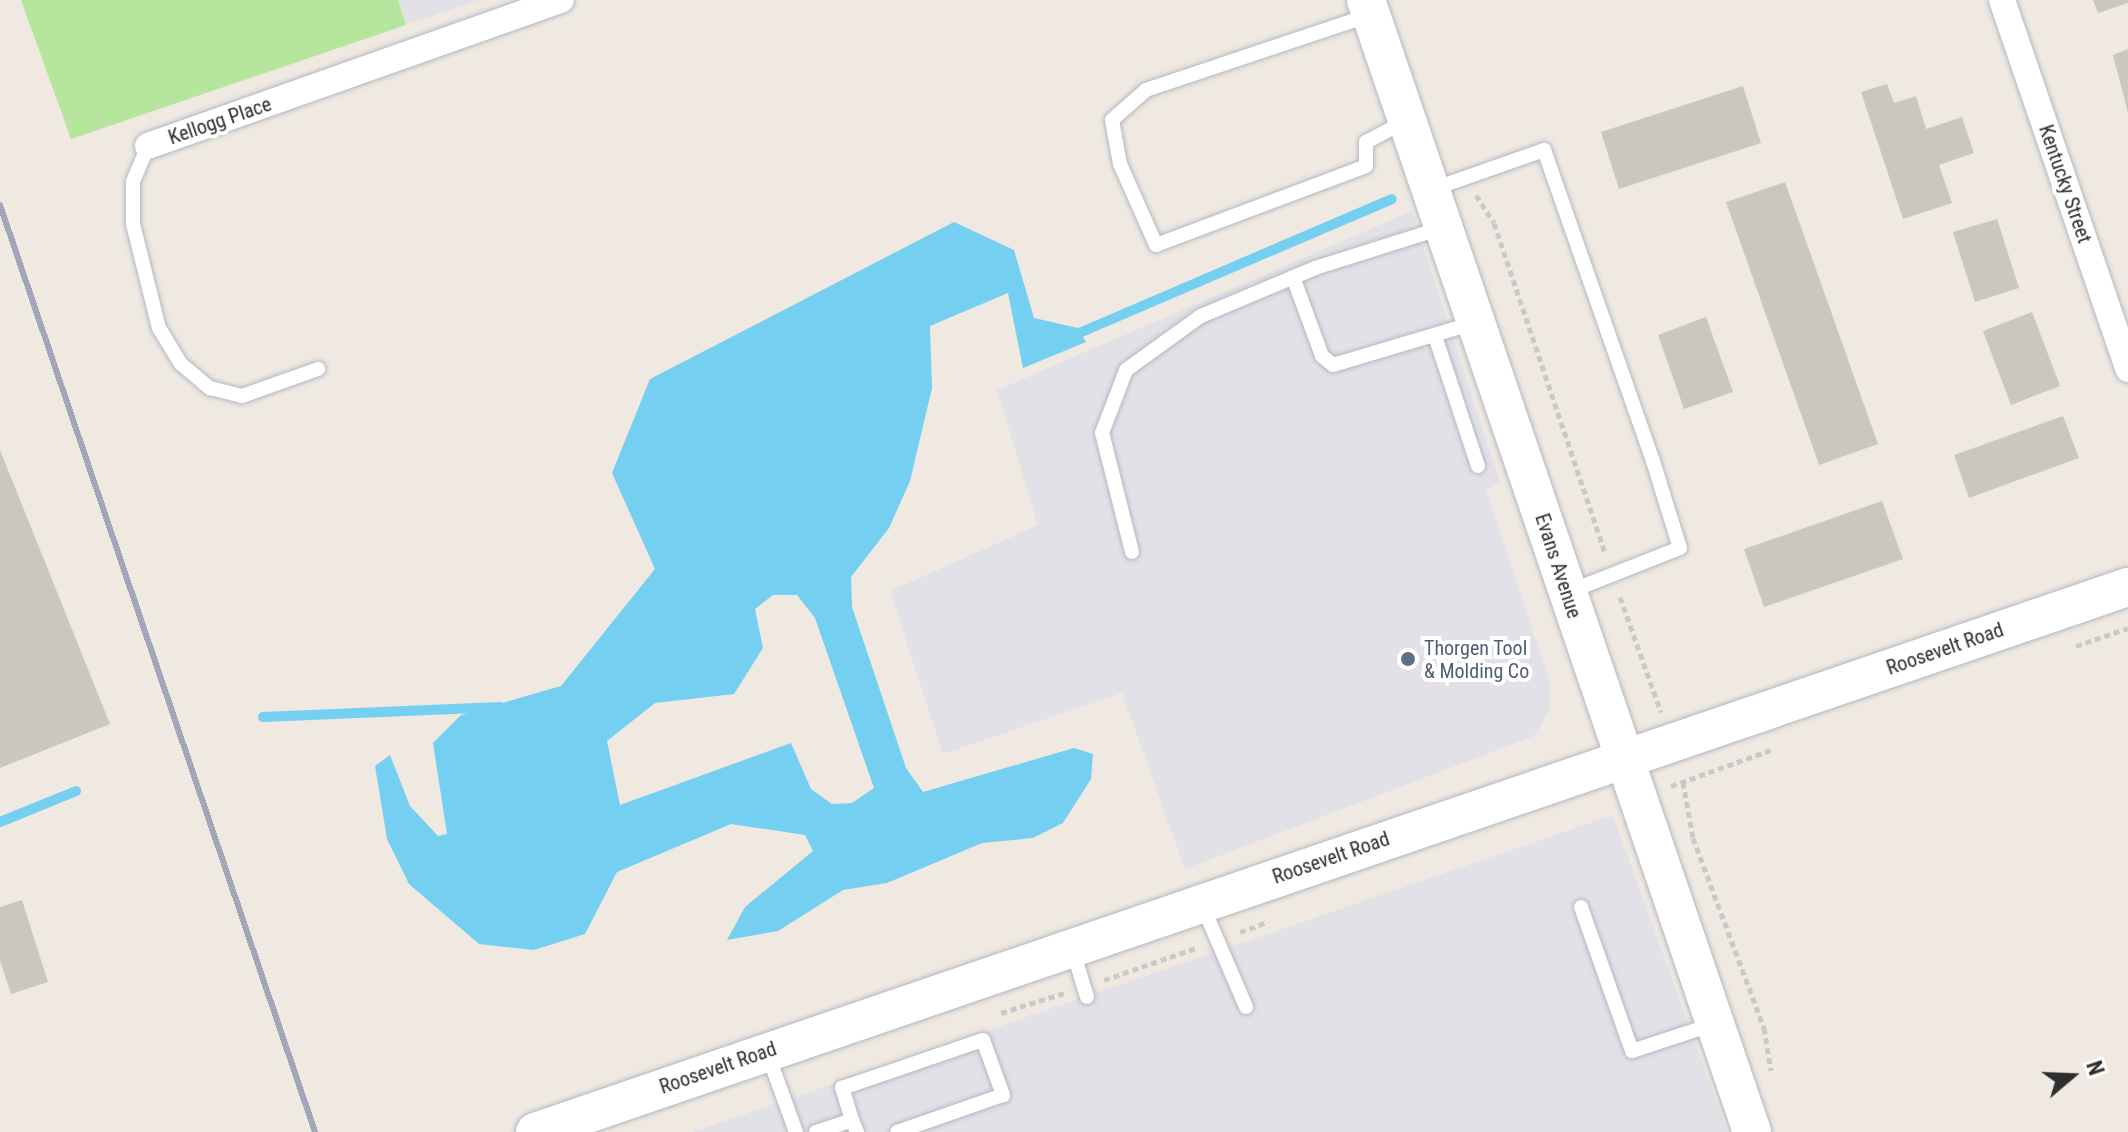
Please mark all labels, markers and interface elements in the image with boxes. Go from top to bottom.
street label: Kellogg Place [165,92,275,150]
street label: Kentucky Street [2034,122,2096,246]
street label: Evans Avenue [1530,511,1586,621]
street label: Roosevelt Road [1883,618,2007,680]
place label: Thorgen Tool & Molding Co [1424,636,1529,683]
marker: Thorgen Tool & Molding Co [1399,650,1417,668]
street label: Roosevelt Road [1269,827,1393,889]
north arrow [2032,1036,2112,1116]
street label: Roosevelt Road [656,1037,780,1099]
text: N [2081,1058,2109,1078]

